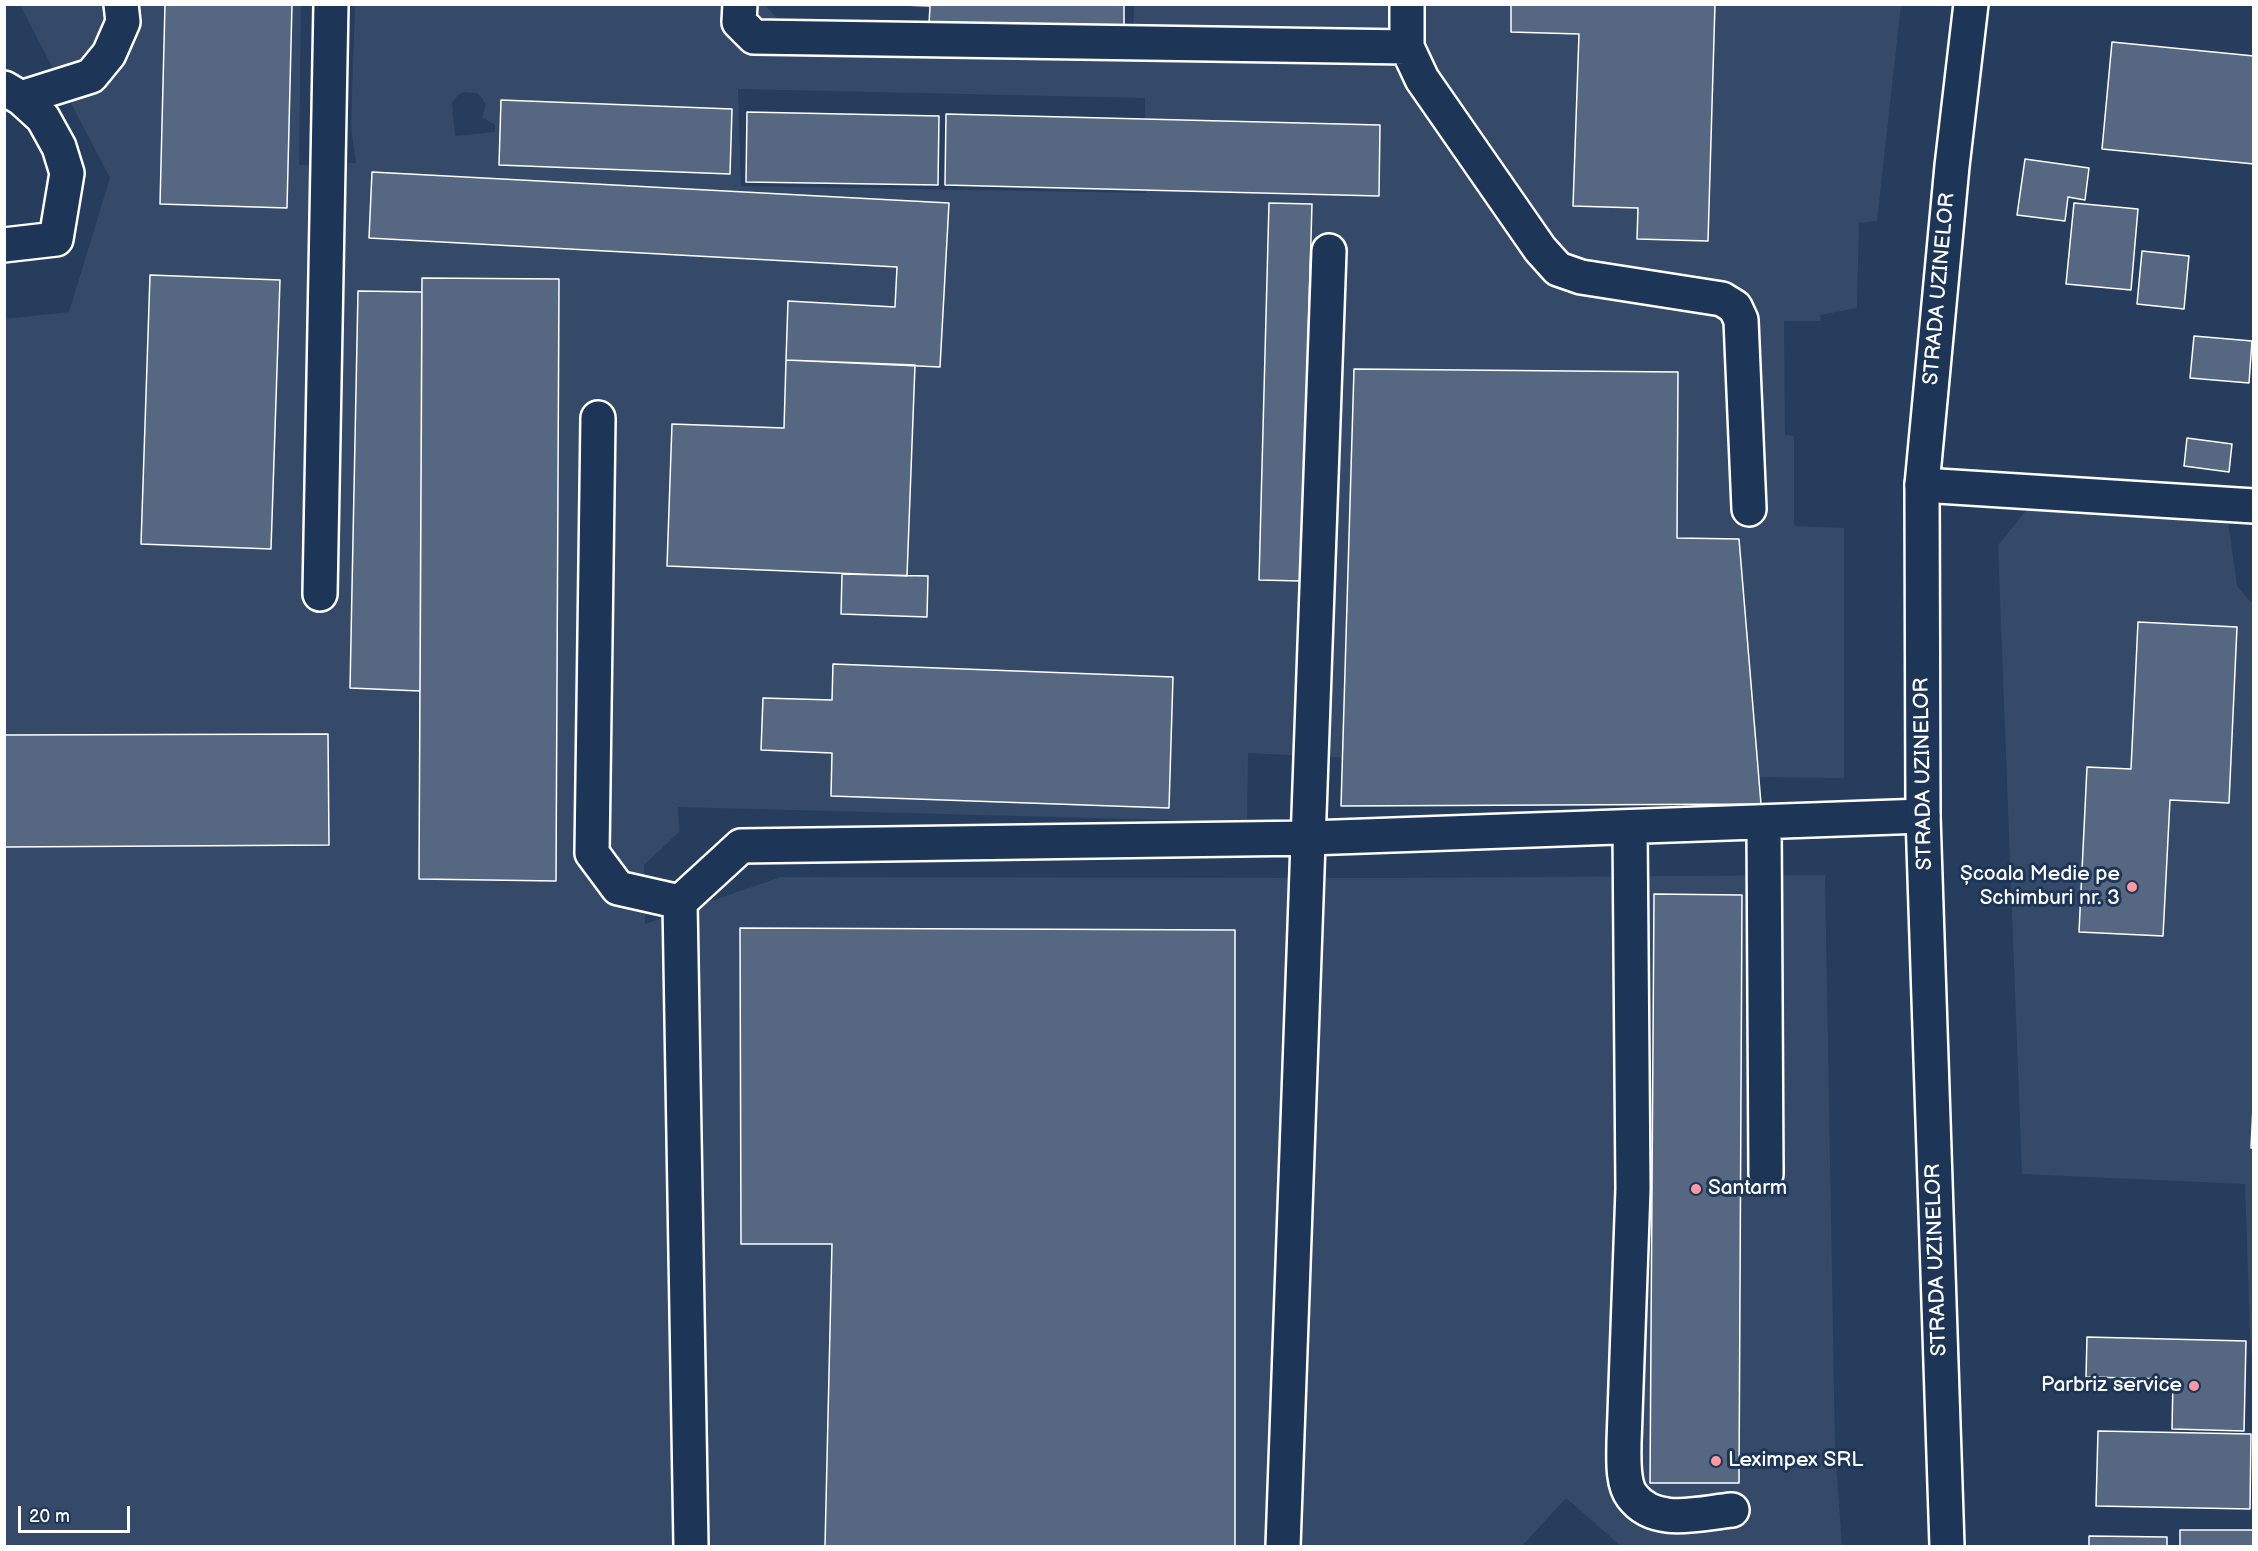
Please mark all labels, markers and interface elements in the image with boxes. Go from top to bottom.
street label: STRADA UZINELOR [1919,192,1961,386]
street label: STRADA UZINELOR [1910,677,1938,871]
place label: Școala Medie pe Schimburi nr. 3 [1960,862,2120,912]
marker: Școala Medie pe Schimburi nr. 3 [2125,880,2139,894]
street label: STRADA UZINELOR [1921,1163,1953,1357]
place label: Santarm [1708,1176,1787,1202]
marker: Santarm [1689,1182,1703,1196]
place label: Parbriz service [2041,1373,2182,1399]
marker: Parbriz service [2187,1379,2201,1393]
place label: Leximpex SRL [1728,1448,1863,1474]
marker: Leximpex SRL [1709,1454,1723,1468]
scale bar [21,1494,134,1532]
text: 20 m [29,1506,70,1527]

